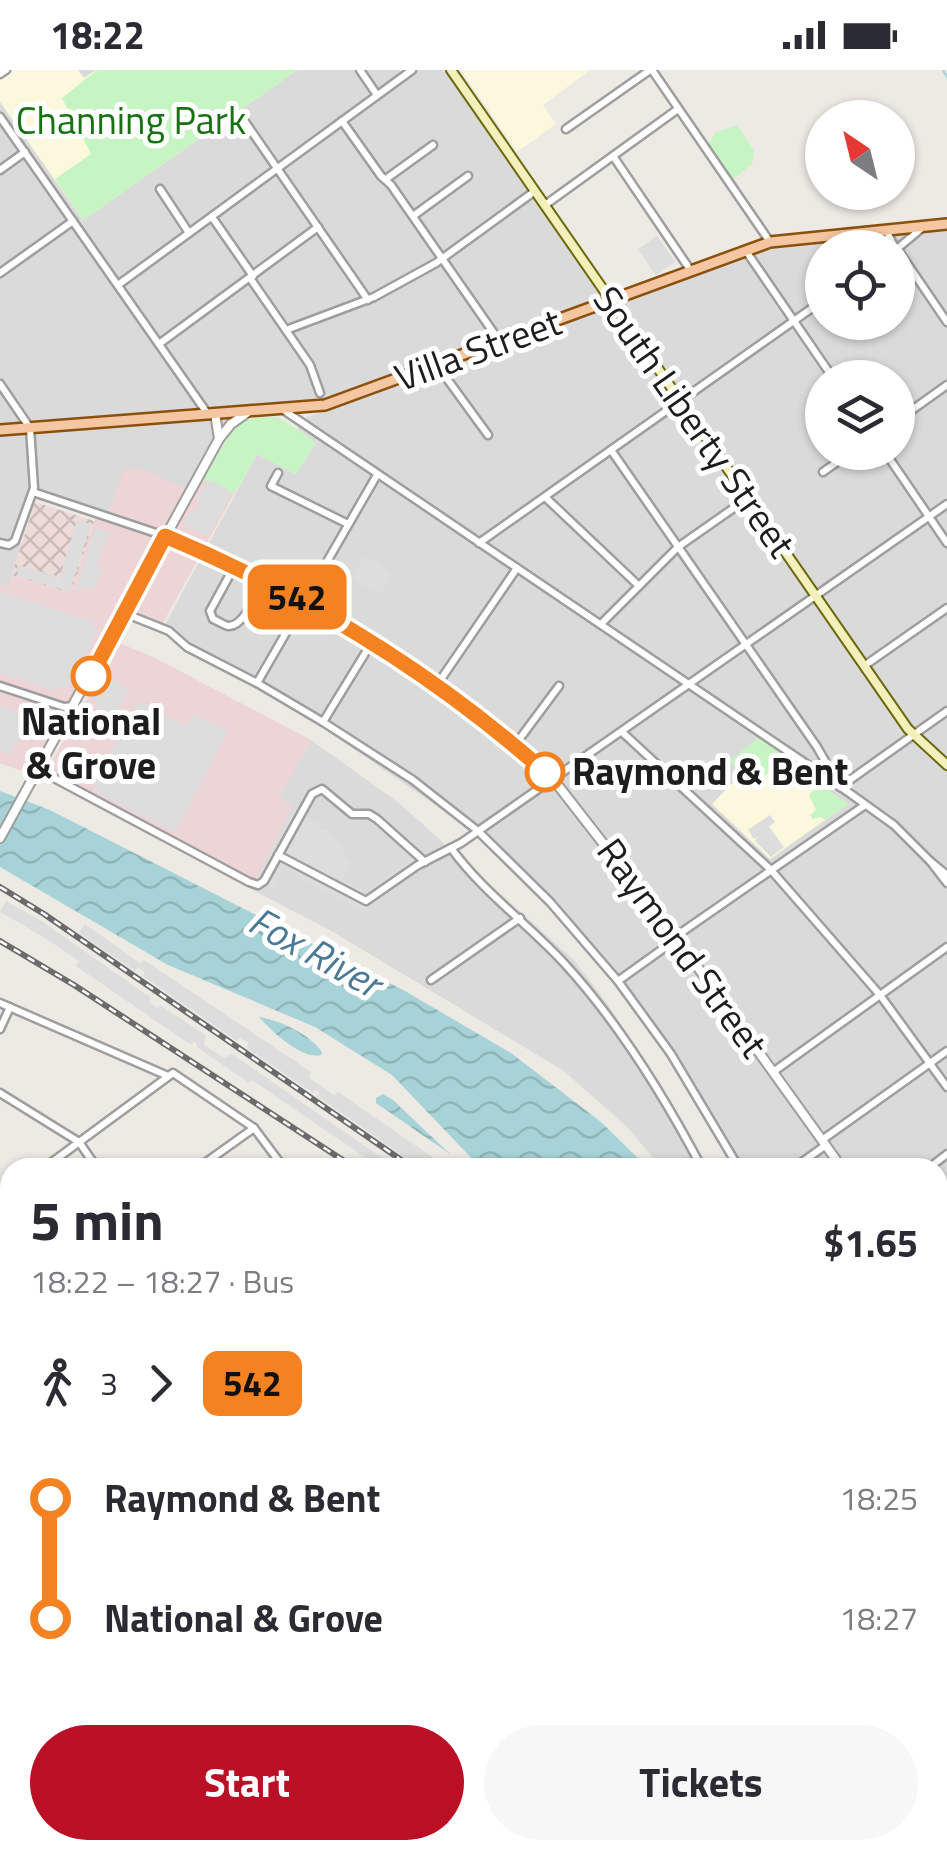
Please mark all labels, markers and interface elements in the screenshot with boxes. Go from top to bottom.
text: 18:22 [50,6,145,64]
park label: Channing Park [16,91,246,149]
north arrow [805,100,915,210]
map controls [805,100,915,470]
button: locate [805,230,915,340]
street label: South Liberty Street [579,274,810,569]
street label: Villa Street [386,292,569,406]
button: layers [805,360,915,470]
line badge: 542 [240,564,354,630]
text: 542 [268,570,326,624]
marker: National & Grove [72,657,110,695]
place label: National & Grove [21,692,161,794]
place label: Raymond & Bent [572,742,848,800]
marker: Raymond & Bent [526,753,564,791]
street label: Raymond Street [583,825,782,1069]
water label: Fox River [238,890,396,1015]
text: 5 min [30,1178,164,1261]
text: $1.65 [823,1214,918,1272]
text: 18:22 – 18:27 · Bus [30,1257,294,1305]
icon: walk [30,1356,85,1411]
icon: forward [133,1356,188,1411]
text: 542 [223,1356,282,1410]
text: 3 [100,1359,118,1407]
text: Raymond & Bent [104,1469,380,1527]
text: 18:25 [839,1474,918,1522]
text: National & Grove [104,1589,383,1647]
text: 18:27 [839,1594,918,1642]
button: Start [30,1725,464,1840]
button: Tickets [484,1725,918,1840]

